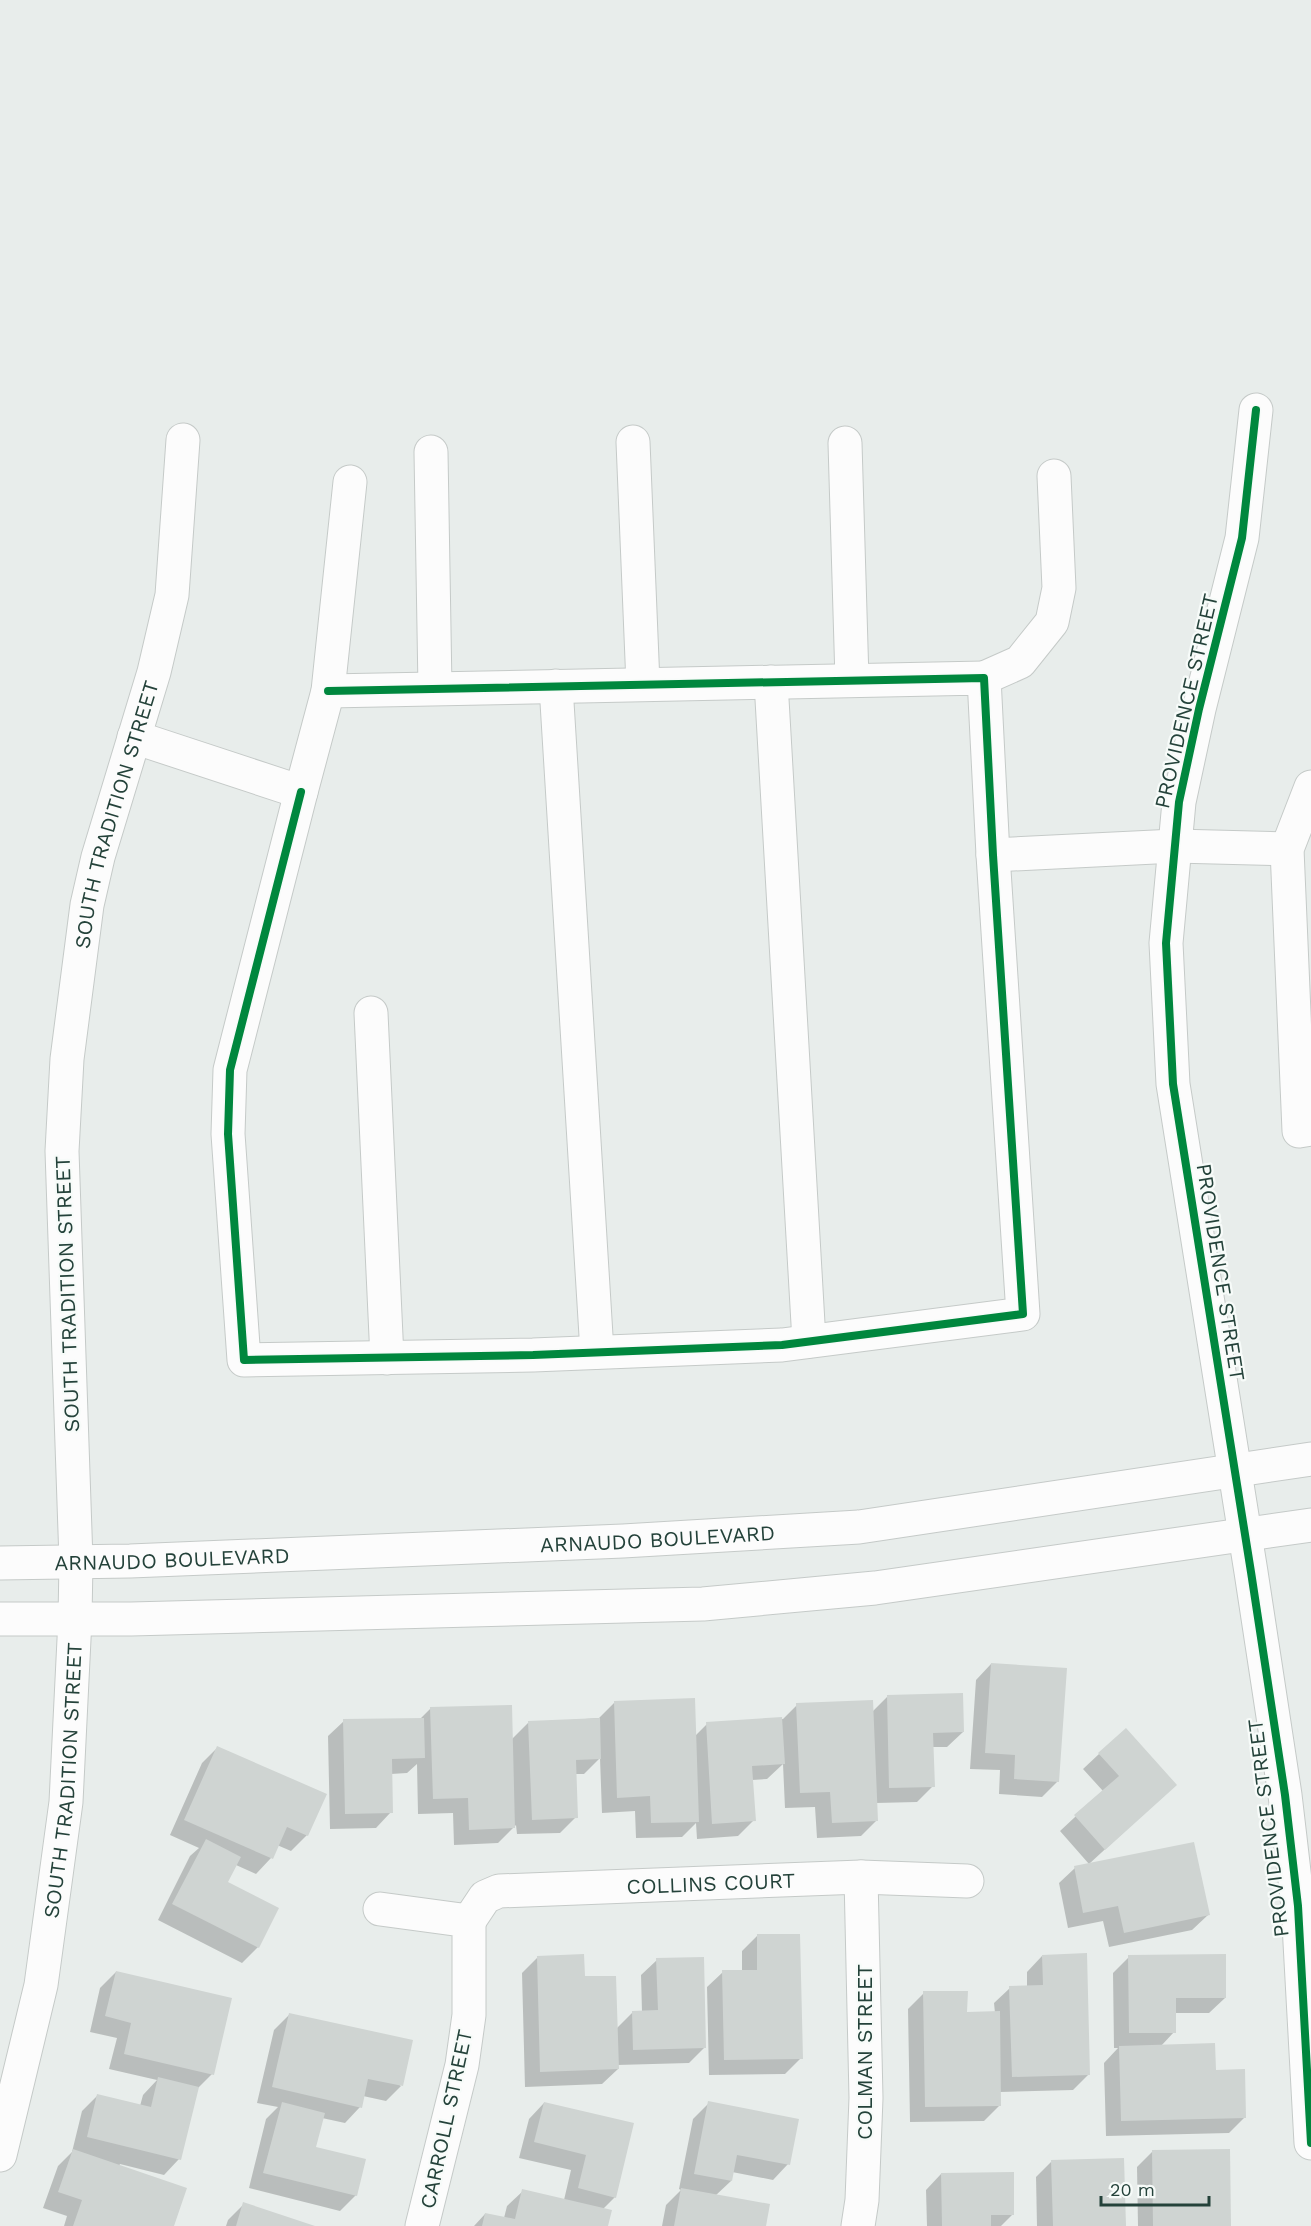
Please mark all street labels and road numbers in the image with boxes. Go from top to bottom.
street label: PROVIDENCE STREET [1149,591,1223,811]
street label: SOUTH TRADITION STREET [69,677,163,950]
street label: SOUTH TRADITION STREET [50,1155,84,1433]
street label: PROVIDENCE STREET [1191,1162,1251,1383]
street label: ARNAUDO BOULEVARD [540,1520,776,1557]
street label: ARNAUDO BOULEVARD [54,1542,290,1575]
street label: SOUTH TRADITION STREET [38,1641,86,1920]
street label: PROVIDENCE STREET [1242,1717,1294,1939]
street label: COLLINS COURT [626,1867,796,1899]
street label: COLMAN STREET [852,1964,877,2140]
street label: CARROLL STREET [415,2027,477,2211]

